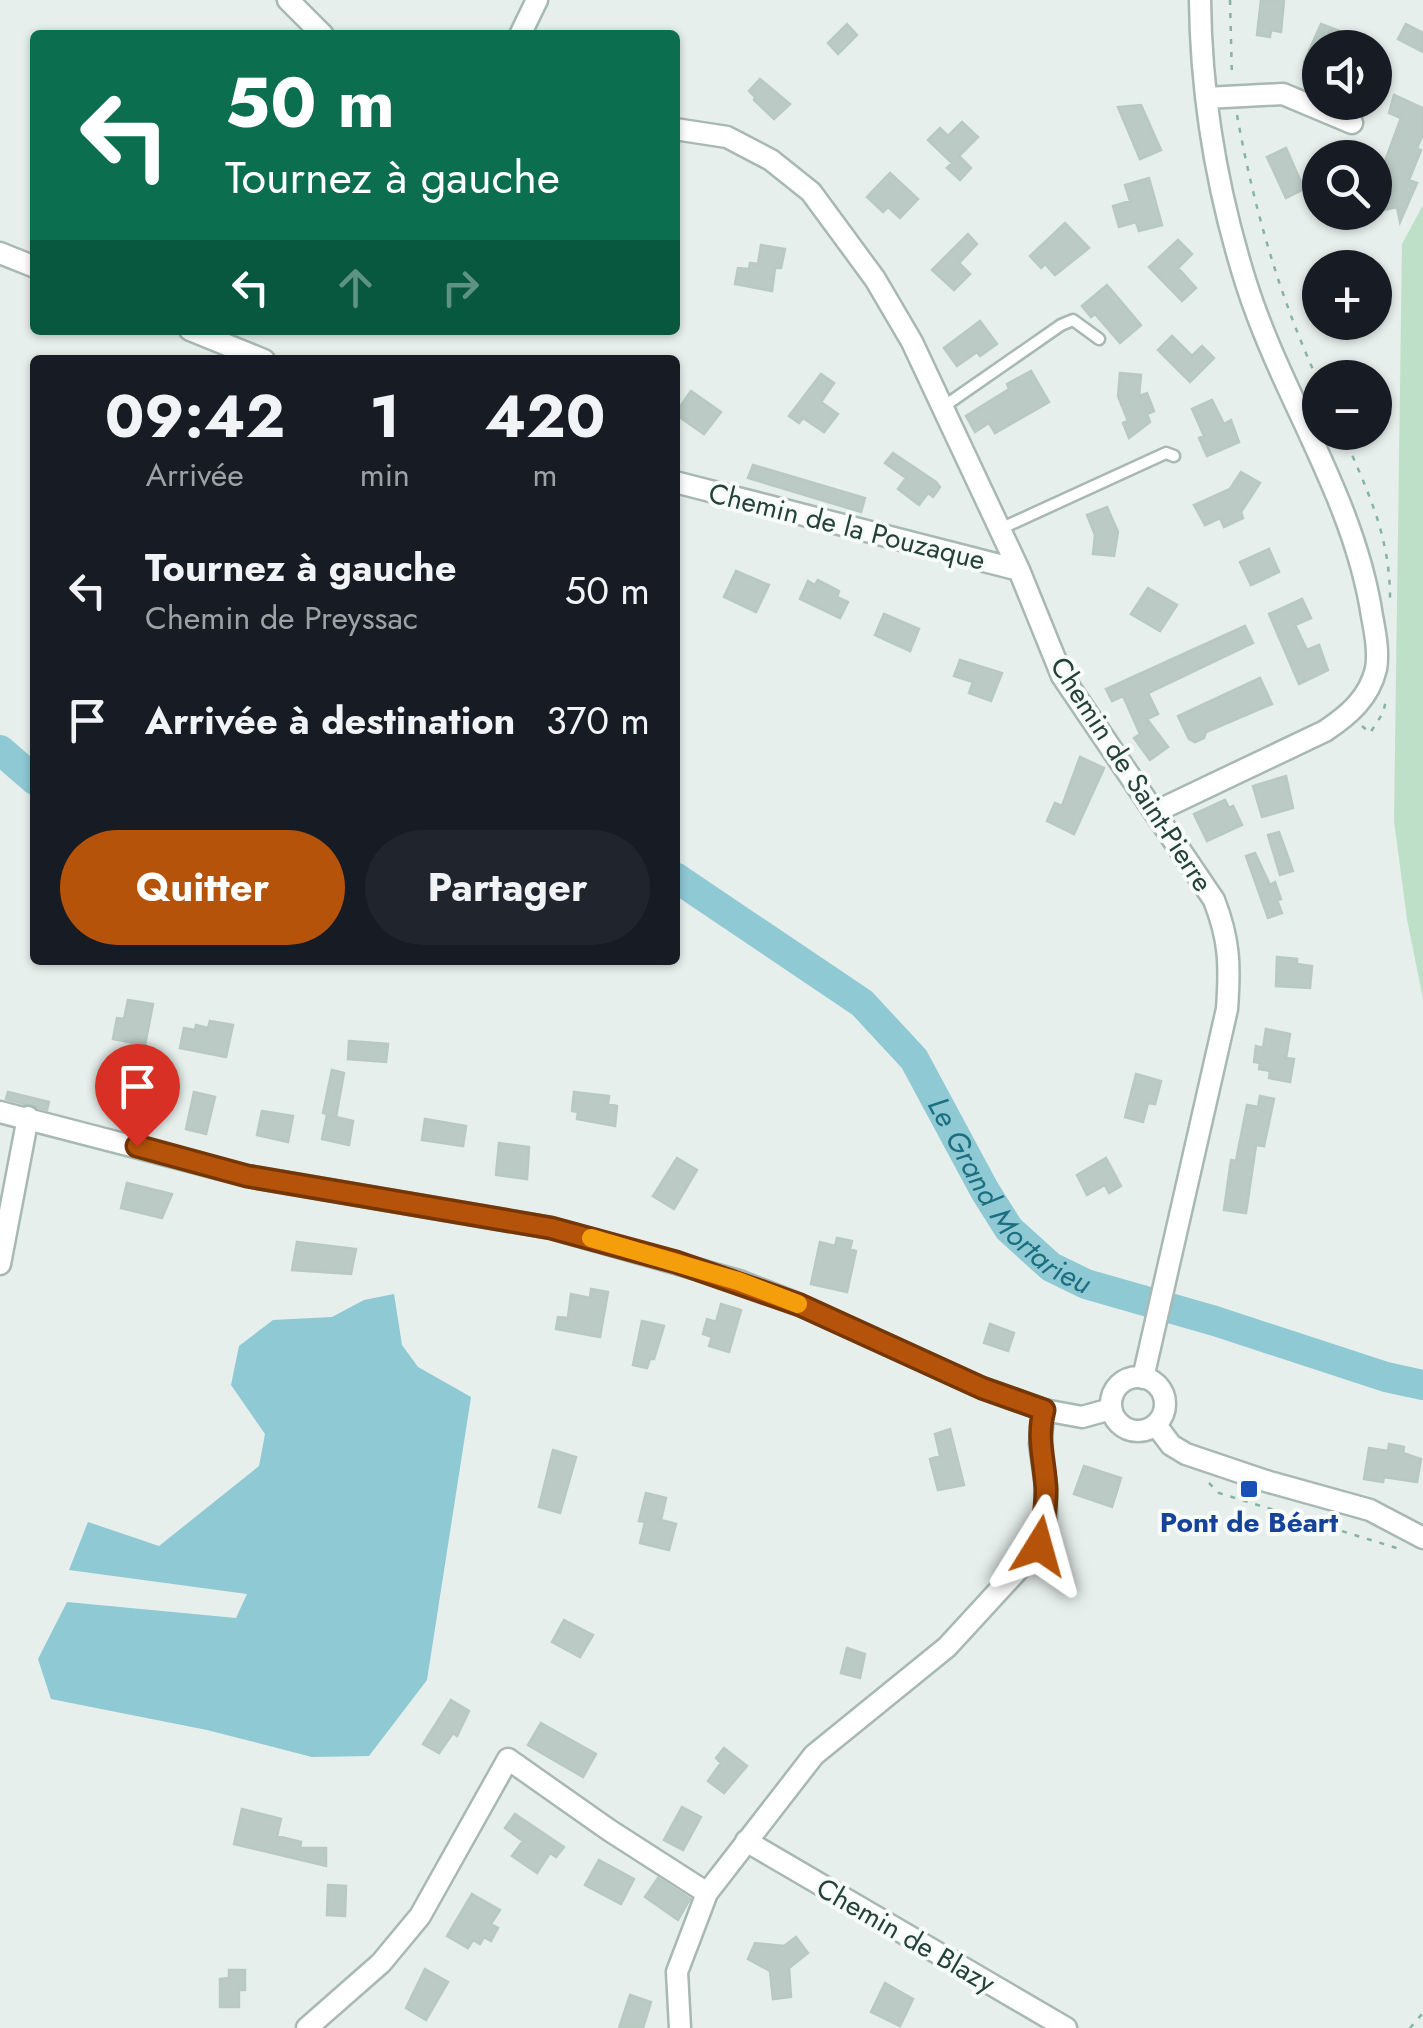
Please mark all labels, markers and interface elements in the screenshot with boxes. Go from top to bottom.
map controls [1302,30,1392,450]
button: sound [1302,30,1392,120]
text: 50 m [225,52,395,153]
icon: left [60,70,190,200]
button: search [1302,140,1392,230]
text: Tournez à gauche [225,145,560,210]
button: + [1302,250,1392,340]
icon: left [223,260,278,315]
icon: ahead [328,260,383,315]
icon: right [433,260,488,315]
button: − [1302,360,1392,450]
text: 09:42 [105,373,285,460]
text: 1 [369,373,400,460]
text: 420 [484,373,605,460]
text: Arrivée [146,452,244,498]
text: min [360,452,410,498]
text: m [532,452,557,498]
street label: Chemin de la Pouzaque [704,472,989,581]
text: Tournez à gauche [145,540,456,595]
icon: left [60,563,115,618]
text: 50 m [565,563,650,618]
text: Chemin de Preyssac [145,595,418,641]
street label: Chemin de Saint-Pierre [1040,649,1223,900]
icon: arrive [60,693,115,748]
text: Arrivée à destination [145,693,515,748]
text: 370 m [546,693,650,748]
button: Quitter [60,830,345,945]
button: Partager [365,830,650,945]
pin [95,1044,180,1147]
icon: arrive [110,1059,165,1114]
water label: Le Grand Mortarieu [917,1089,1099,1305]
marker: Pont de Béart [1238,1478,1260,1500]
position arrow [987,1494,1091,1598]
place label: Pont de Béart [1160,1502,1338,1543]
street label: Chemin de Blazy [809,1868,1003,2004]

